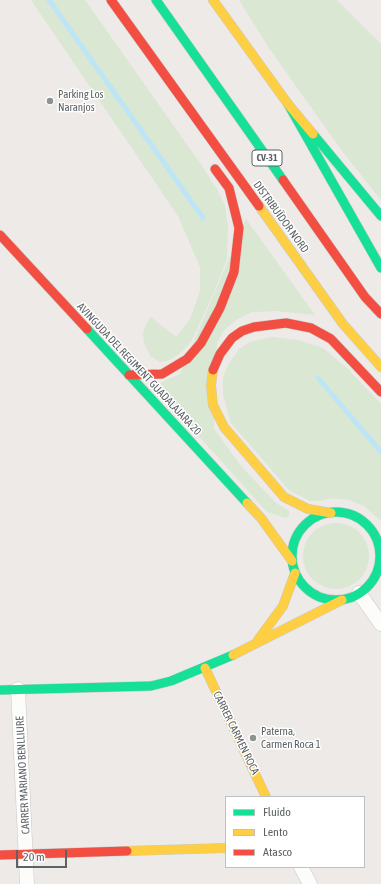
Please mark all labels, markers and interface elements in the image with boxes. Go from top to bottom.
place label: Parking Los Naranjos [58,88,103,114]
marker: Parking Los Naranjos [45,96,55,106]
road number: CV-31 [252,150,282,166]
street label: DISTRIBUÏDOR NORD [251,179,311,255]
street label: AVINGUDA DEL REGIMENT GUADALAJARA 20 [74,300,204,438]
street label: CARRER CARMEN ROCA [210,689,262,777]
street label: CARRER MARIANO BENLLIURE [13,716,33,834]
place label: Paterna, Carmen Roca 1 [261,725,321,751]
marker: Paterna, Carmen Roca 1 [248,733,258,743]
legend [225,796,365,868]
text: Fluido [263,805,291,819]
text: Lento [263,825,288,839]
scale bar [18,842,69,868]
text: Atasco [263,845,292,859]
text: 20 m [23,850,45,864]

